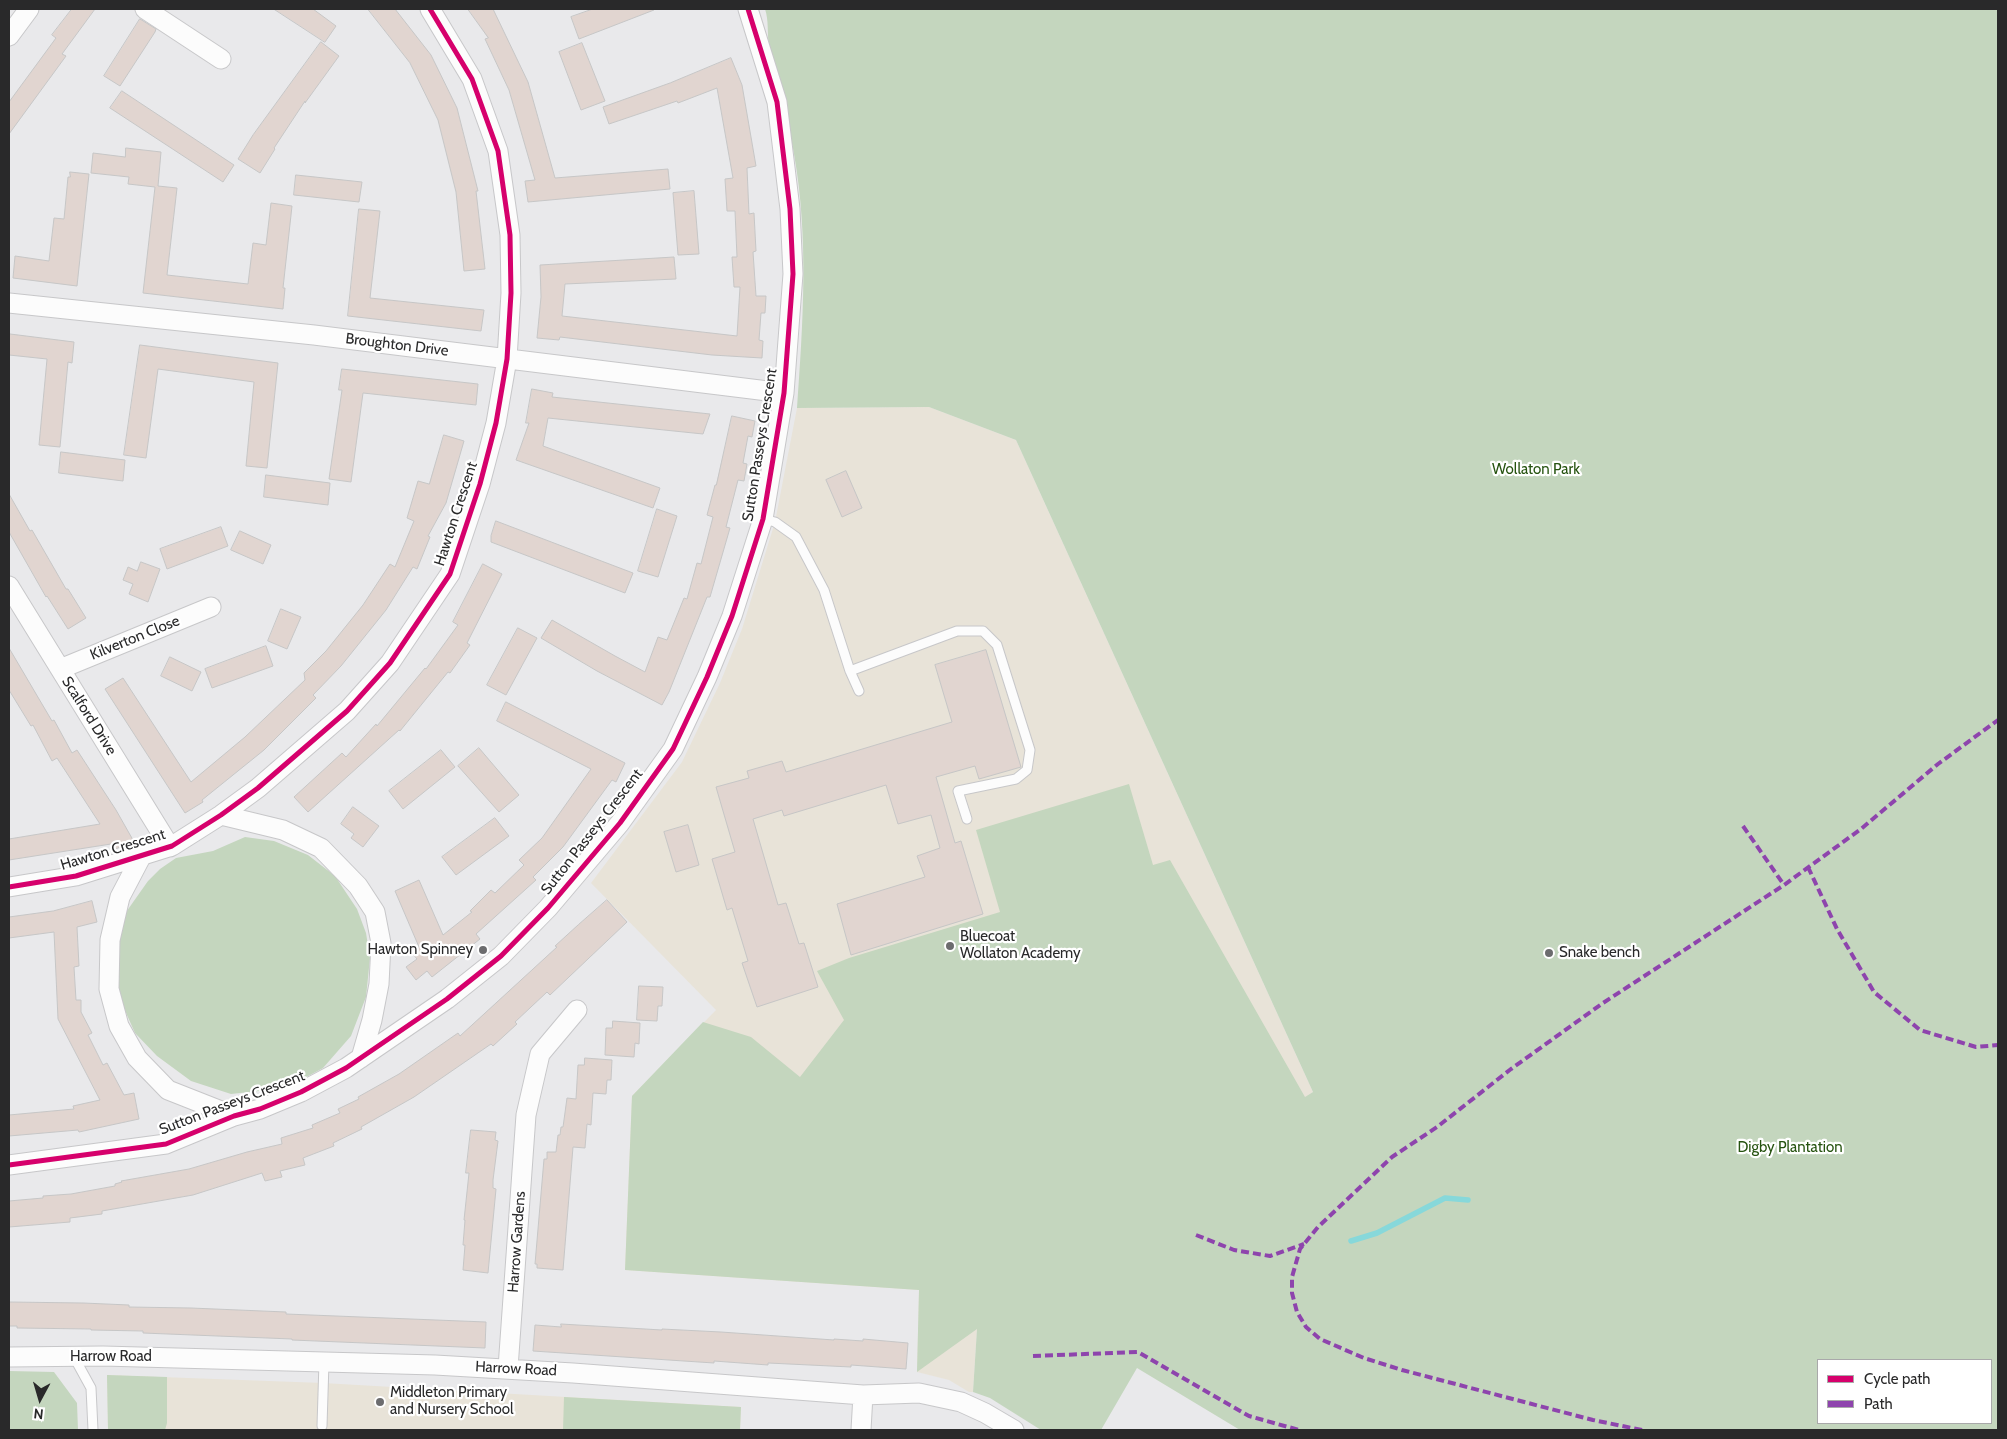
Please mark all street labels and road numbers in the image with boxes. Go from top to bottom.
street label: Broughton Drive [344,330,450,360]
street label: Sutton Passeys Crescent [739,367,781,523]
street label: Hawton Crescent [431,460,481,568]
street label: Kilverton Close [88,612,182,664]
street label: Scalford Drive [58,673,120,759]
street label: Sutton Passeys Crescent [537,766,647,898]
street label: Hawton Crescent [58,826,168,874]
street label: Sutton Passeys Crescent [157,1067,307,1139]
street label: Harrow Gardens [504,1191,530,1293]
street label: Harrow Road [70,1348,152,1366]
street label: Harrow Road [475,1358,557,1380]

